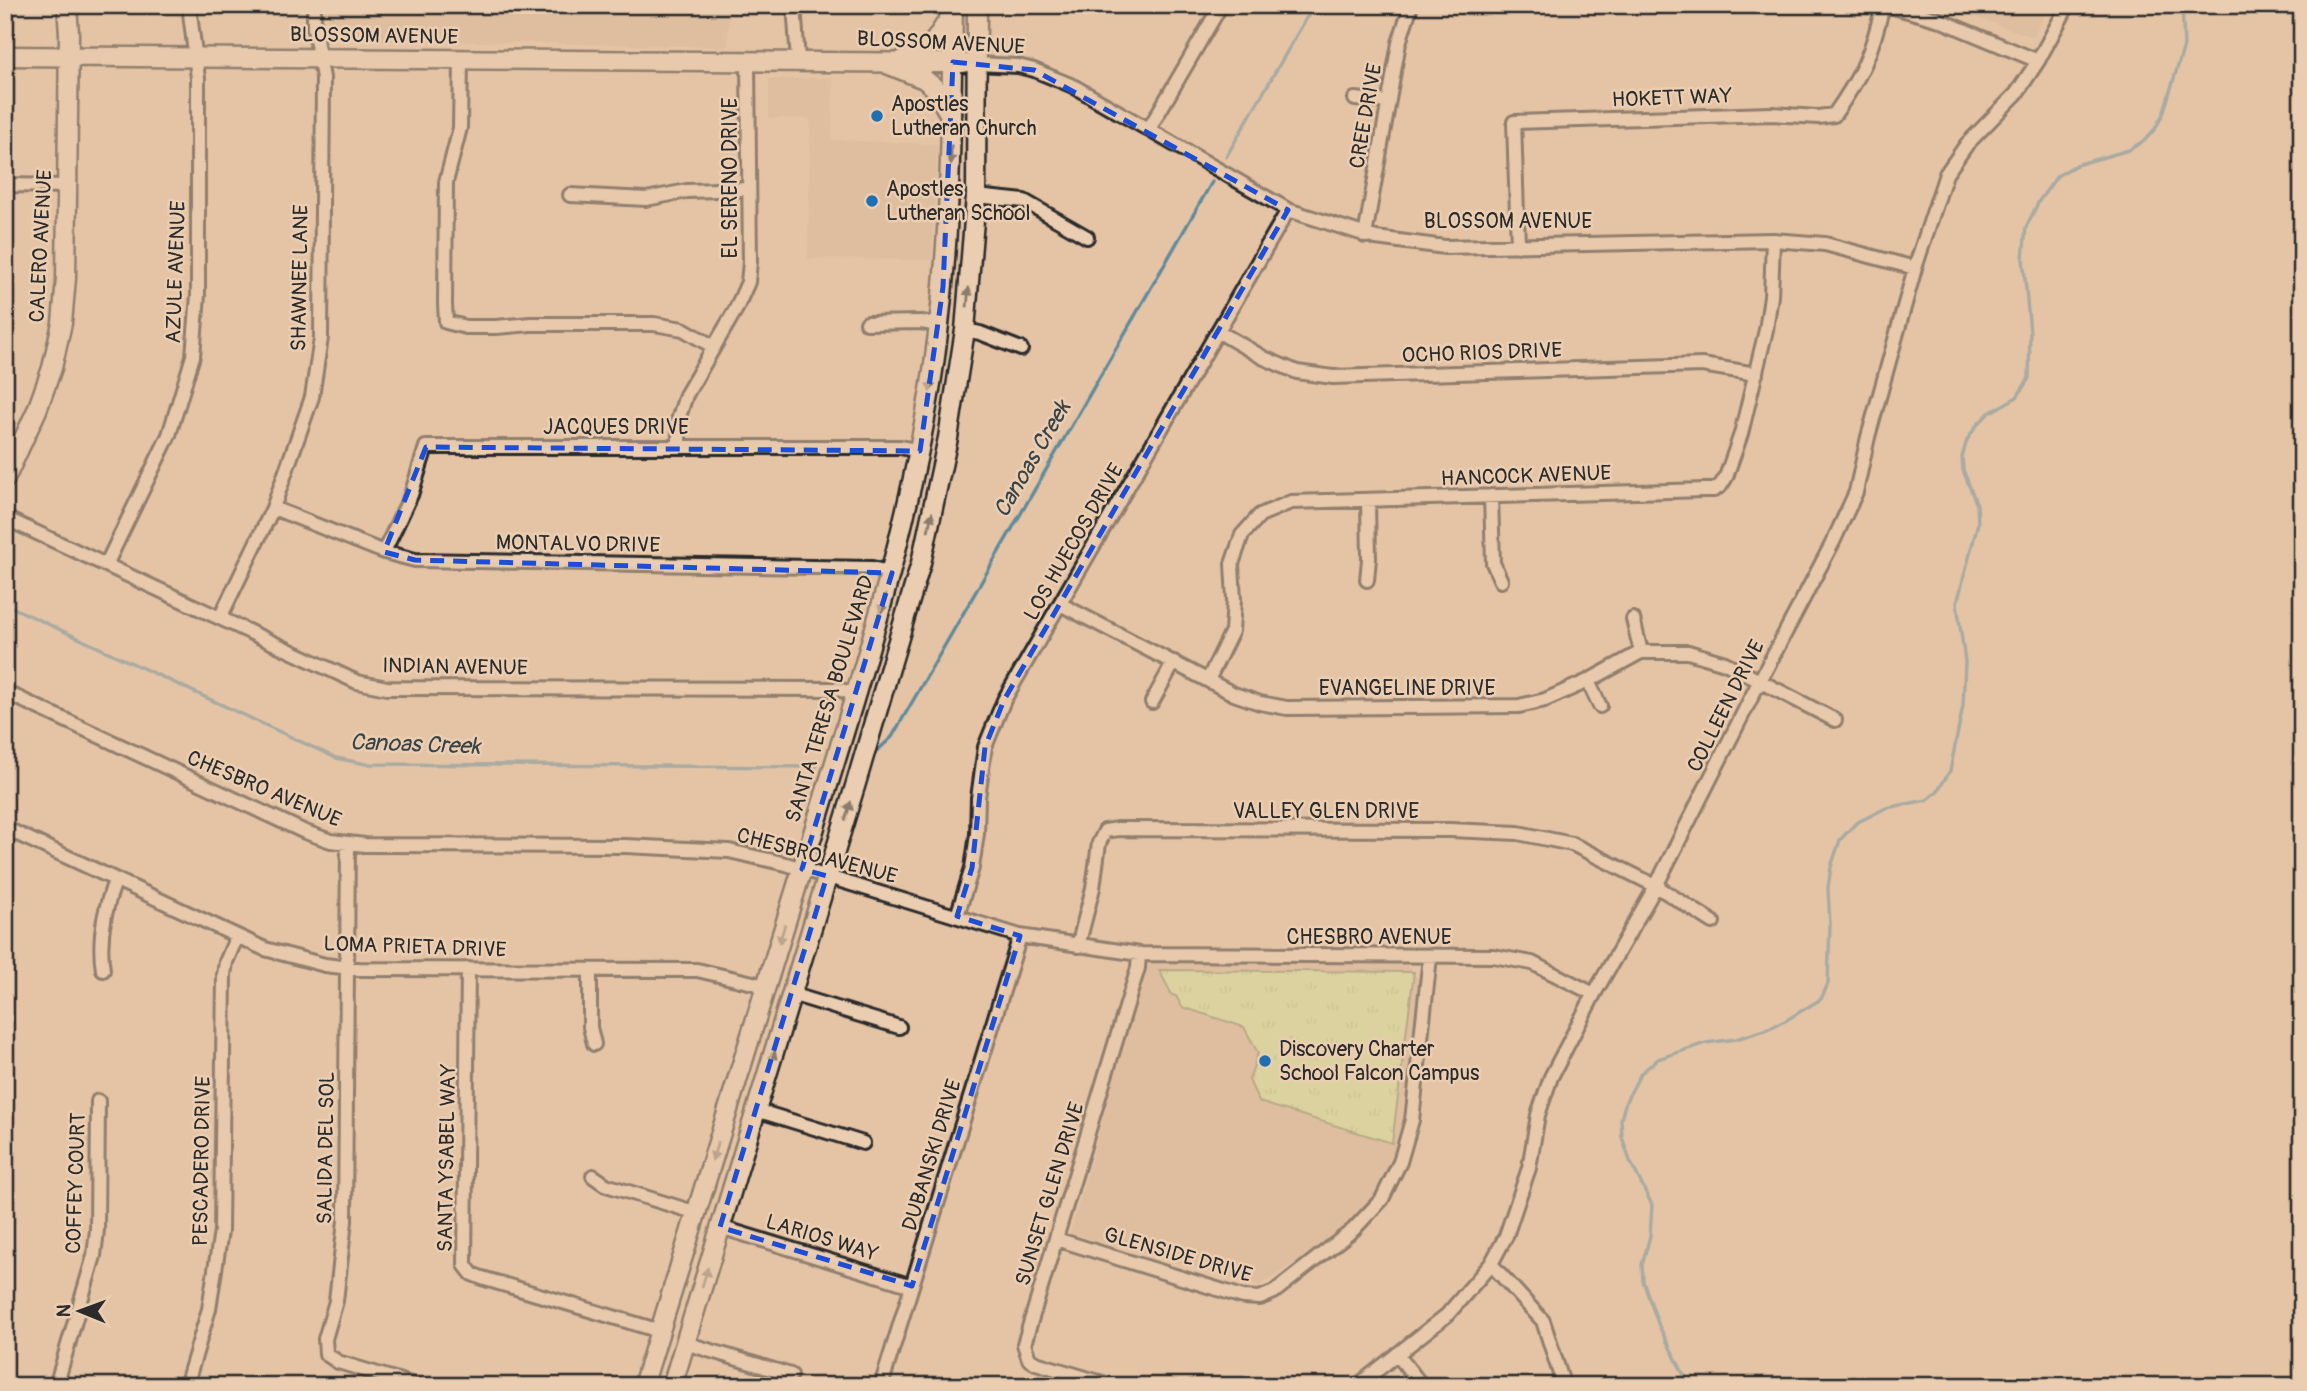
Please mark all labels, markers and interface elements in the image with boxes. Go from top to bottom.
street label: BLOSSOM AVENUE [290,21,458,51]
street label: BLOSSOM AVENUE [856,25,1026,61]
street label: CREE DRIVE [1343,61,1389,171]
street label: HOKETT WAY [1611,82,1733,114]
place label: Apostles Lutheran Church [891,91,1037,142]
street label: EL SERENO DRIVE [717,98,744,258]
marker: Apostles Lutheran Church [869,108,885,124]
one-way arrow [945,144,957,166]
street label: CALERO AVENUE [24,169,58,323]
place label: Apostles Lutheran School [886,176,1030,227]
marker: Apostles Lutheran School [864,193,880,209]
street label: AZULE AVENUE [160,200,192,344]
street label: SHAWNEE LANE [285,204,315,352]
street label: BLOSSOM AVENUE [1424,208,1592,235]
one-way arrow [963,286,974,308]
street label: OCHO RIOS DRIVE [1401,337,1563,369]
one-way arrow [925,371,936,393]
water label: Canoas Creek [987,393,1078,523]
street label: JACQUES DRIVE [543,414,689,441]
street label: LOS HUECOS DRIVE [1018,458,1130,625]
street label: HANCOCK AVENUE [1440,460,1612,492]
one-way arrow [925,511,936,533]
street label: MONTALVO DRIVE [496,529,660,559]
street label: SANTA TERESA BOULEVARD [779,572,881,826]
one-way arrow [877,593,887,614]
street label: COLLEEN DRIVE [1681,635,1771,777]
street label: INDIAN AVENUE [382,652,528,682]
street label: EVANGELINE DRIVE [1319,675,1495,702]
water label: Canoas Creek [349,727,483,761]
street label: CHESBRO AVENUE [183,744,345,834]
street label: VALLEY GLEN DRIVE [1233,798,1419,825]
one-way arrow [843,800,853,821]
street label: CHESBRO AVENUE [734,822,900,890]
one-way arrow [776,924,787,945]
street label: CHESBRO AVENUE [1286,924,1452,951]
street label: LOMA PRIETA DRIVE [323,930,507,964]
place label: Discovery Charter School Falcon Campus [1279,1036,1480,1087]
one-way arrow [767,1049,777,1070]
marker: Discovery Charter School Falcon Campus [1257,1053,1273,1069]
street label: SANTA YSABEL WAY [432,1064,462,1252]
street label: SALIDA DEL SOL [311,1071,341,1225]
street label: PESCADERO DRIVE [187,1076,217,1246]
street label: DUBANSKI DRIVE [896,1076,968,1234]
street label: SUNSET GLEN DRIVE [1009,1099,1091,1289]
street label: COFFEY COURT [60,1111,92,1254]
one-way arrow [710,1141,720,1162]
street label: LARIOS WAY [762,1208,882,1268]
street label: GLENSIDE DRIVE [1101,1221,1255,1289]
one-way arrow [700,1266,710,1287]
north arrow [46,1276,116,1346]
text: N [52,1304,76,1317]

